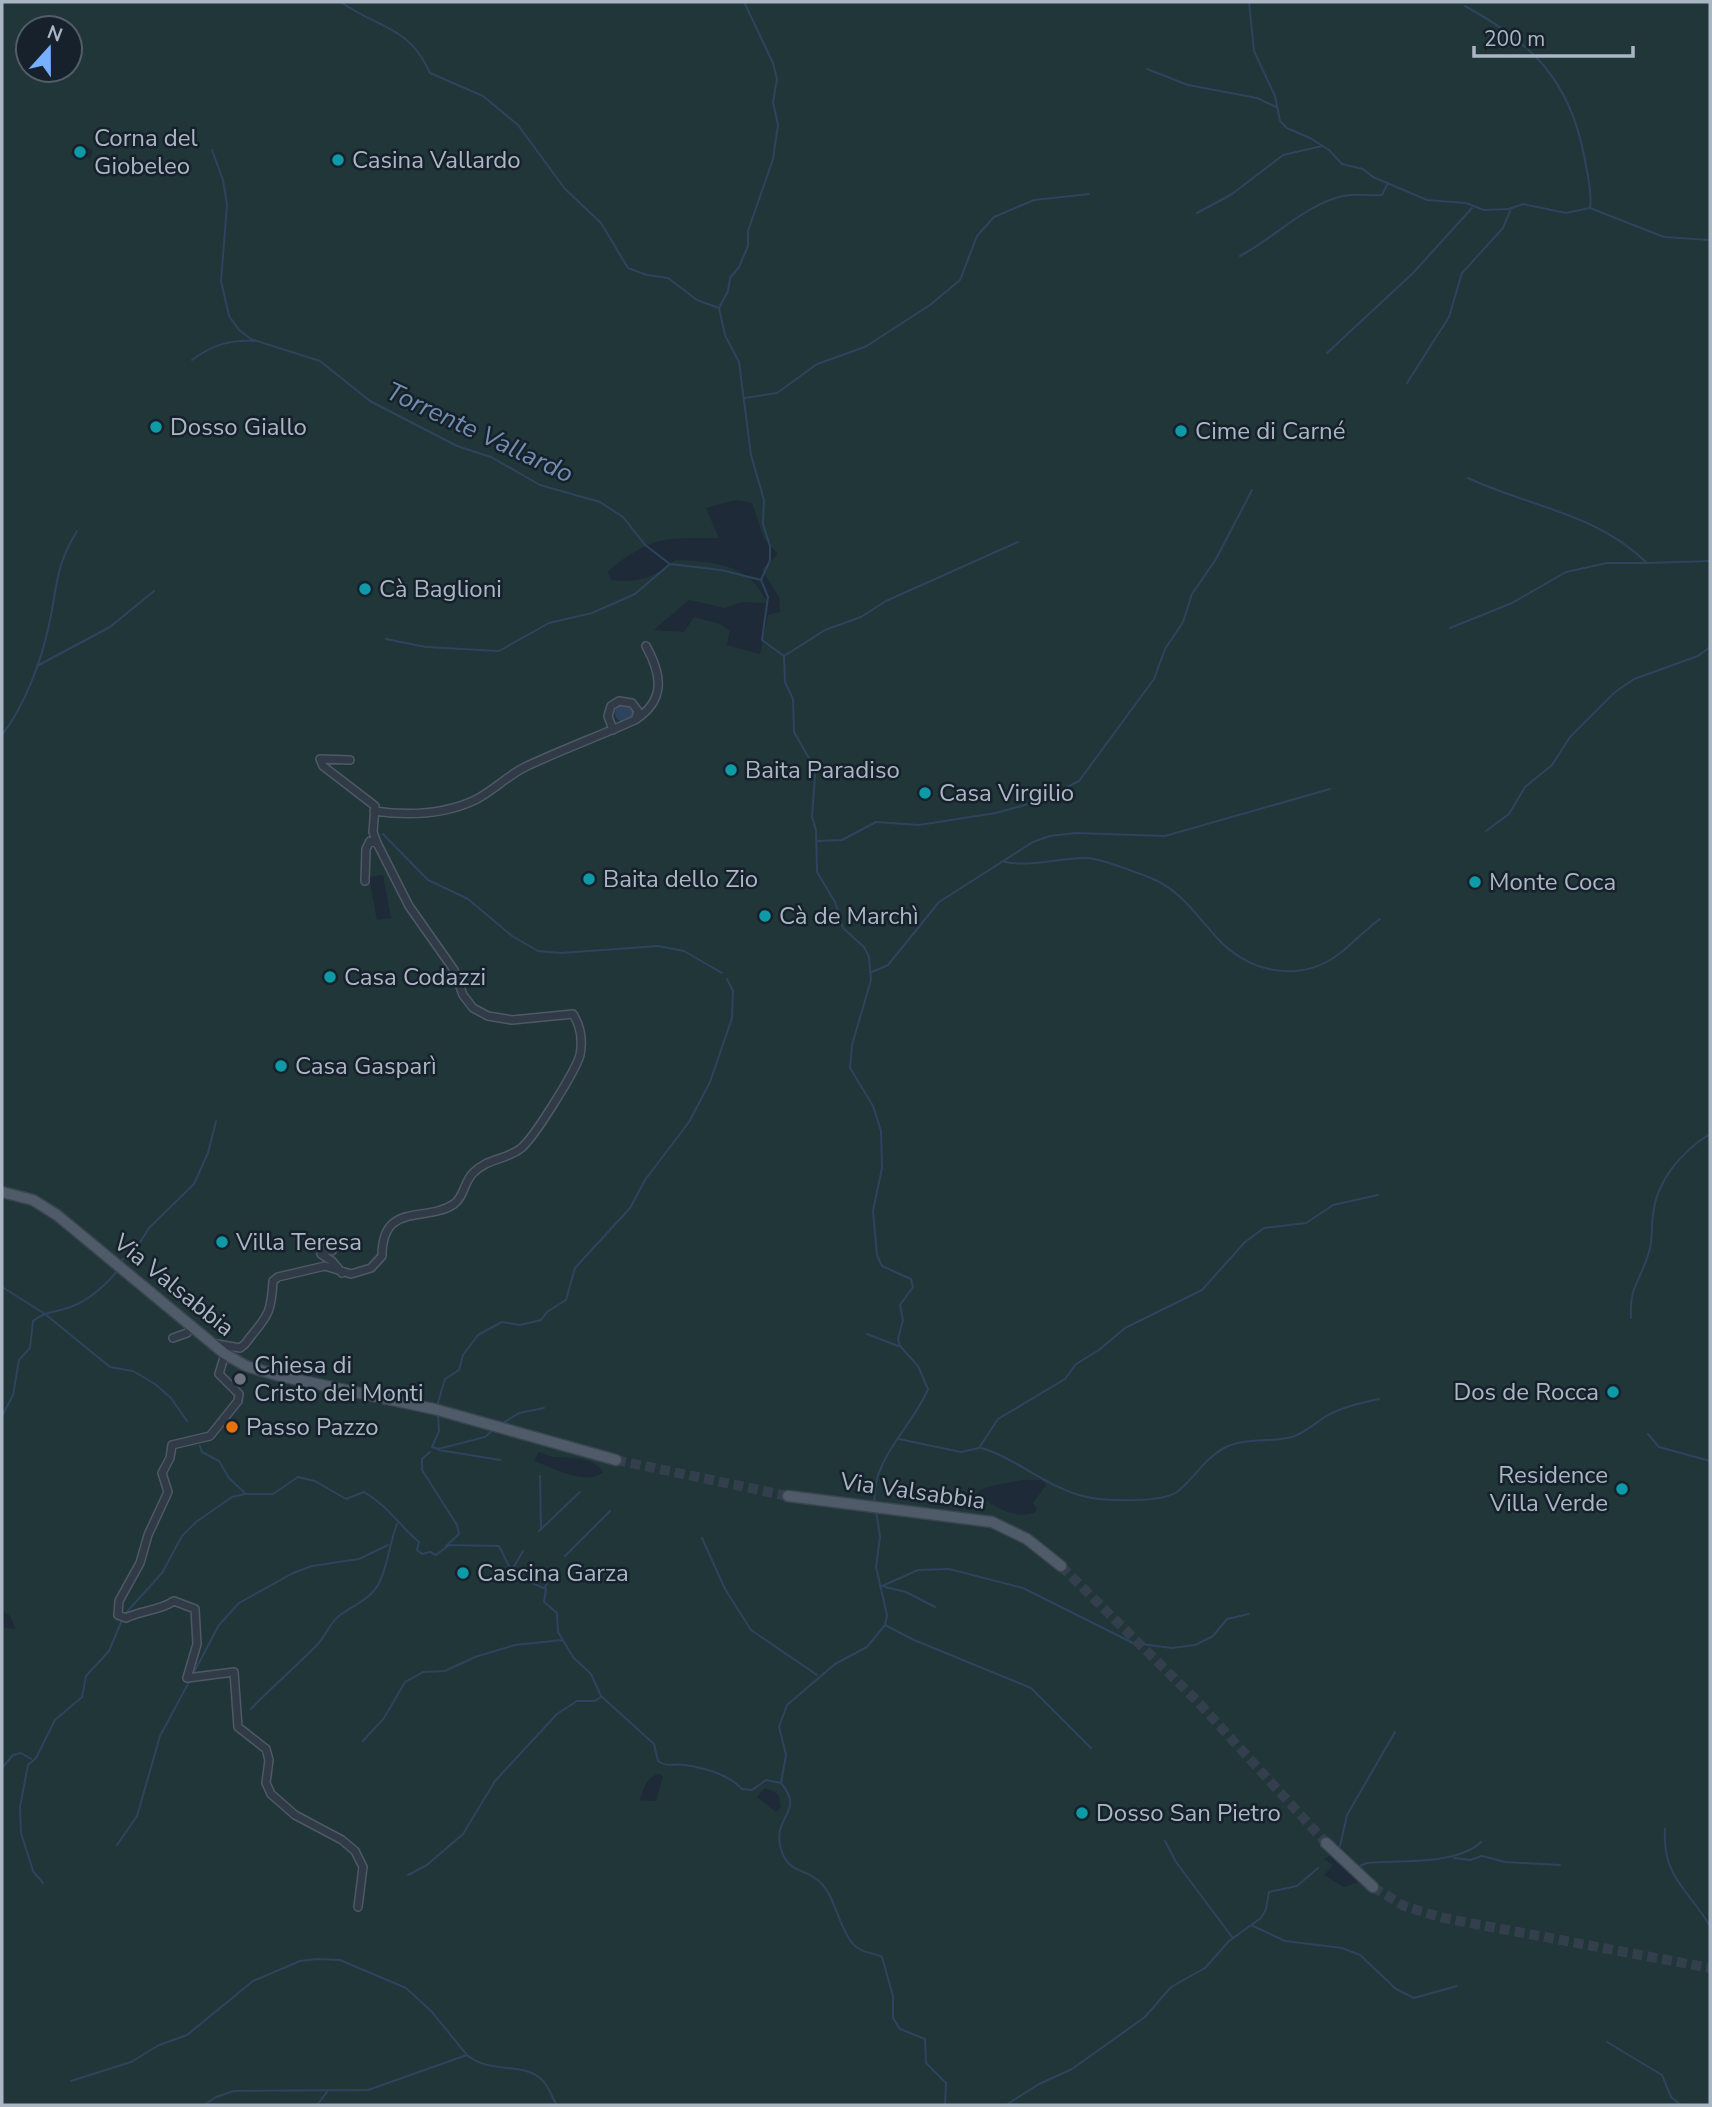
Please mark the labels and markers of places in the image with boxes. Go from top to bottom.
place label: Corna del Giobeleo [94,122,198,182]
marker: Corna del Giobeleo [72,144,88,160]
place label: Casina Vallardo [352,144,521,176]
marker: Casina Vallardo [330,152,346,168]
place label: Dosso Giallo [170,411,307,443]
place label: Cime di Carné [1195,415,1345,447]
marker: Dosso Giallo [148,419,164,435]
marker: Cime di Carné [1173,423,1189,439]
place label: Cà Baglioni [379,573,502,605]
marker: Cà Baglioni [357,581,373,597]
place label: Baita Paradiso [745,754,900,786]
marker: Baita Paradiso [723,762,739,778]
place label: Casa Virgilio [939,777,1074,809]
marker: Casa Virgilio [917,785,933,801]
place label: Baita dello Zio [603,863,758,895]
place label: Monte Coca [1489,866,1616,898]
marker: Baita dello Zio [581,871,597,887]
marker: Monte Coca [1467,874,1483,890]
place label: Cà de Marchì [779,900,919,932]
marker: Cà de Marchì [757,908,773,924]
place label: Casa Codazzi [344,961,486,993]
marker: Casa Codazzi [322,969,338,985]
place label: Casa Gasparì [295,1050,436,1082]
marker: Casa Gasparì [273,1058,289,1074]
place label: Villa Teresa [235,1226,362,1258]
marker: Villa Teresa [214,1234,230,1250]
place label: Chiesa di Cristo dei Monti [254,1349,424,1409]
marker: Chiesa di Cristo dei Monti [232,1371,248,1387]
place label: Dos de Rocca [1453,1376,1599,1408]
marker: Dos de Rocca [1605,1384,1621,1400]
place label: Passo Pazzo [246,1411,379,1443]
marker: Passo Pazzo [224,1419,240,1435]
place label: Residence Villa Verde [1489,1459,1608,1519]
marker: Residence Villa Verde [1614,1481,1630,1497]
place label: Cascina Garza [477,1557,629,1589]
marker: Cascina Garza [455,1565,471,1581]
place label: Dosso San Pietro [1096,1797,1281,1829]
marker: Dosso San Pietro [1074,1805,1090,1821]

